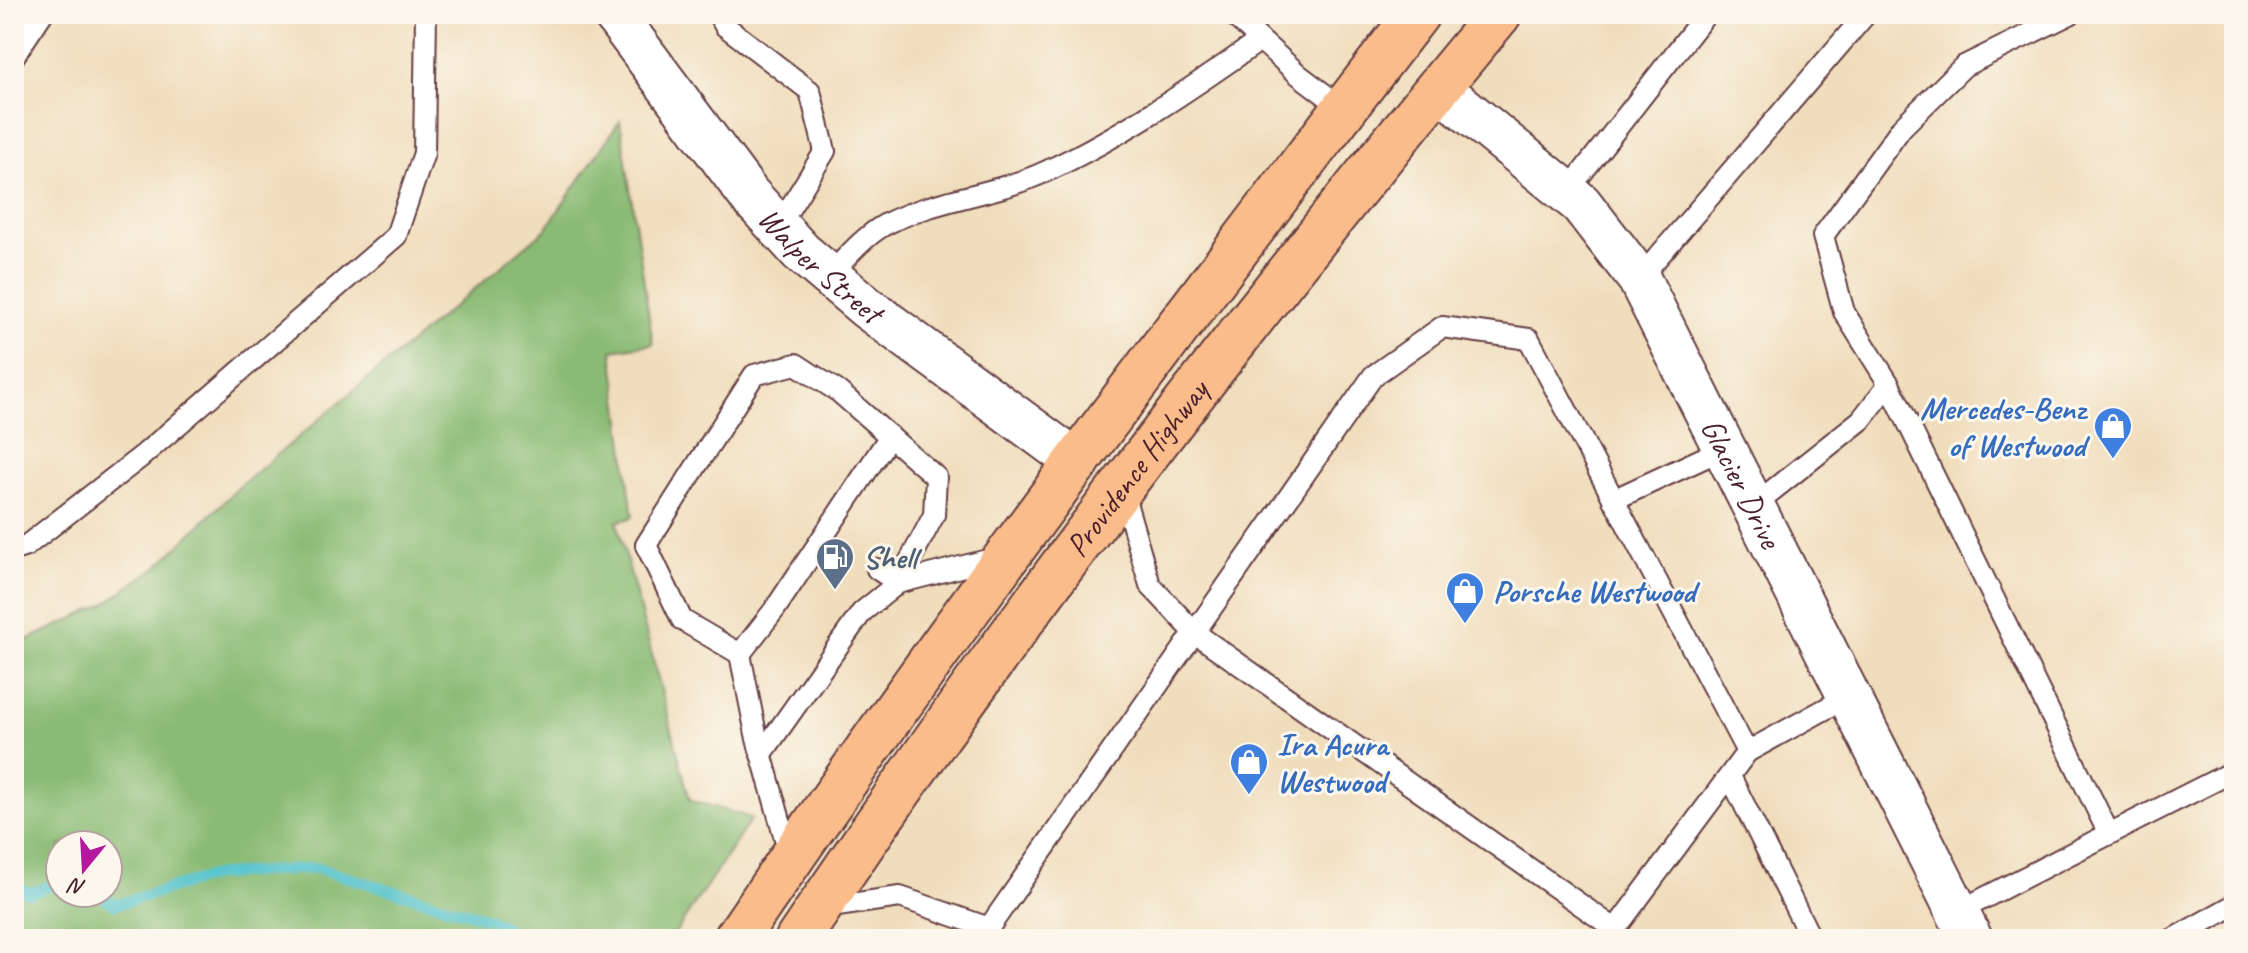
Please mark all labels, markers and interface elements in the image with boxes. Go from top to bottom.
street label: Walper Street [749,199,893,335]
street label: Providence Highway [1056,369,1219,565]
place label: Mercedes-Benz of Westwood [1920,388,2090,466]
shop icon: Mercedes-Benz of Westwood [2092,405,2134,460]
street label: Glacier Drive [1691,412,1792,557]
fuel station icon: Shell [814,536,856,591]
place label: Shell [863,537,923,578]
shop icon: Porsche Westwood [1444,570,1486,625]
place label: Porsche Westwood [1493,571,1700,612]
place label: Ira Acura Westwood [1277,724,1391,802]
shop icon: Ira Acura Westwood [1228,741,1270,796]
north arrow [44,829,124,909]
text: N [64,871,89,902]

